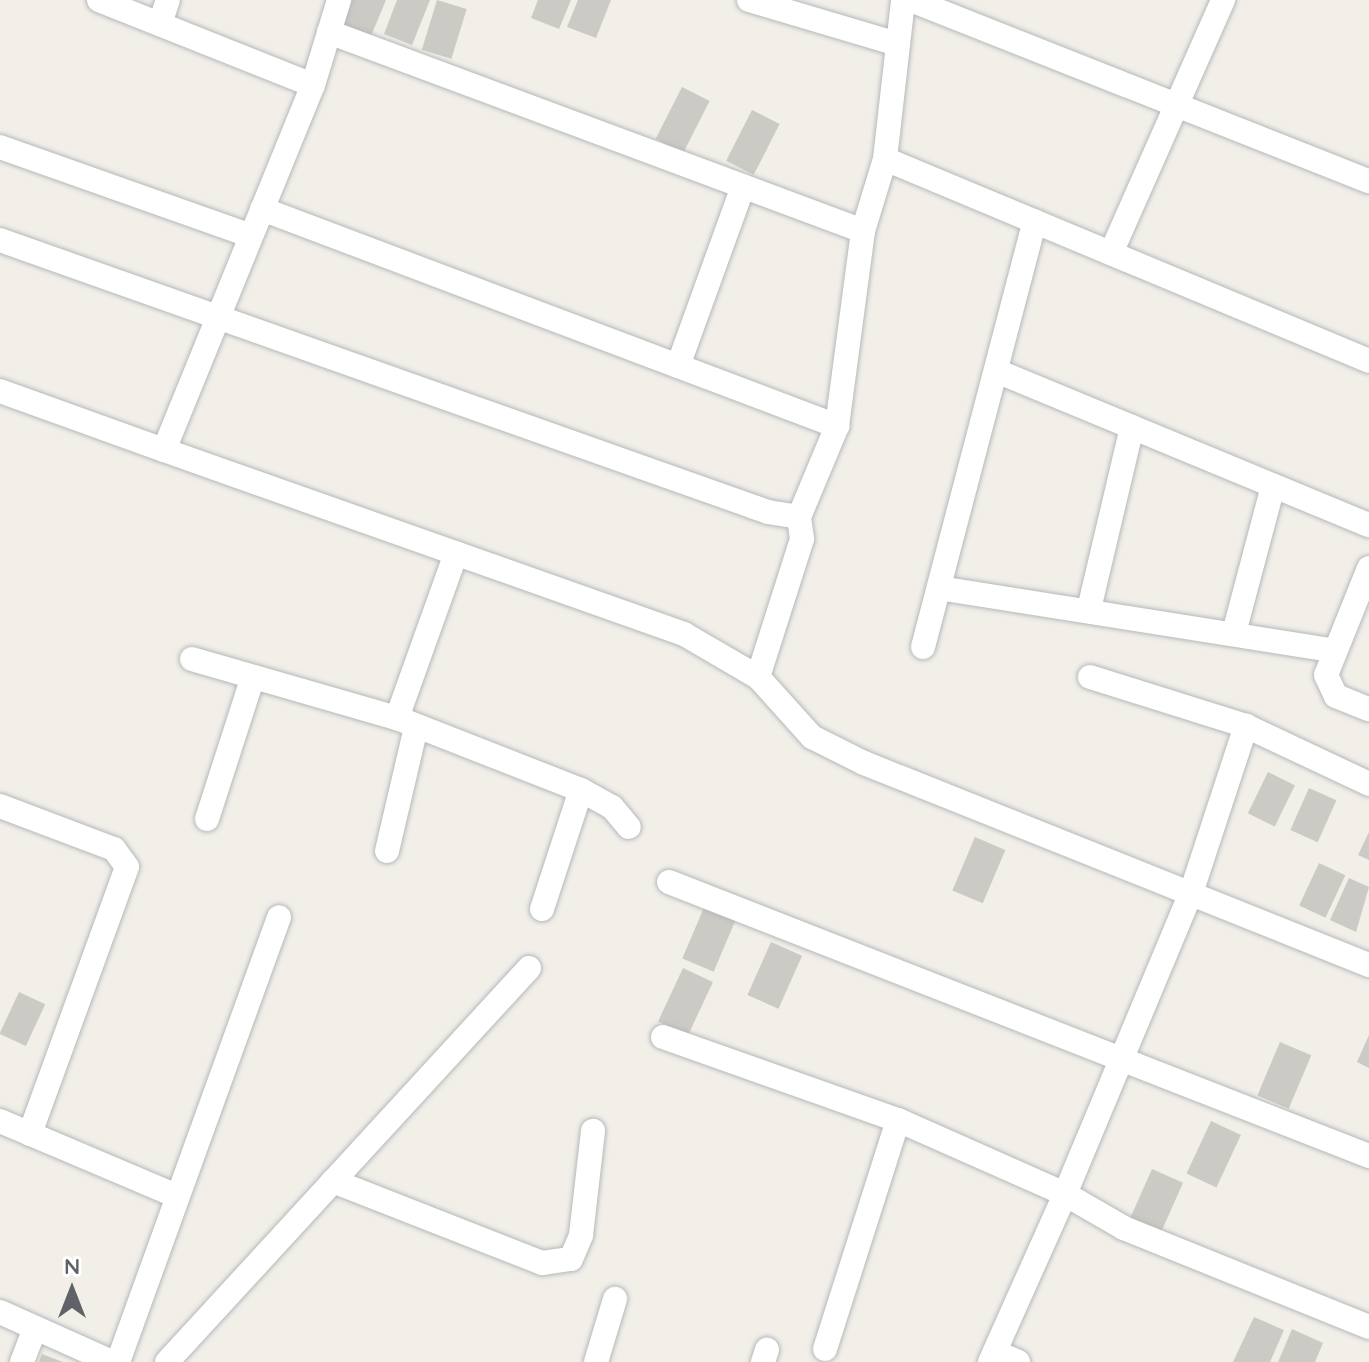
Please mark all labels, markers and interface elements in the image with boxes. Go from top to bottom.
north arrow [32,1250,112,1330]
text: N [64,1252,80,1280]

